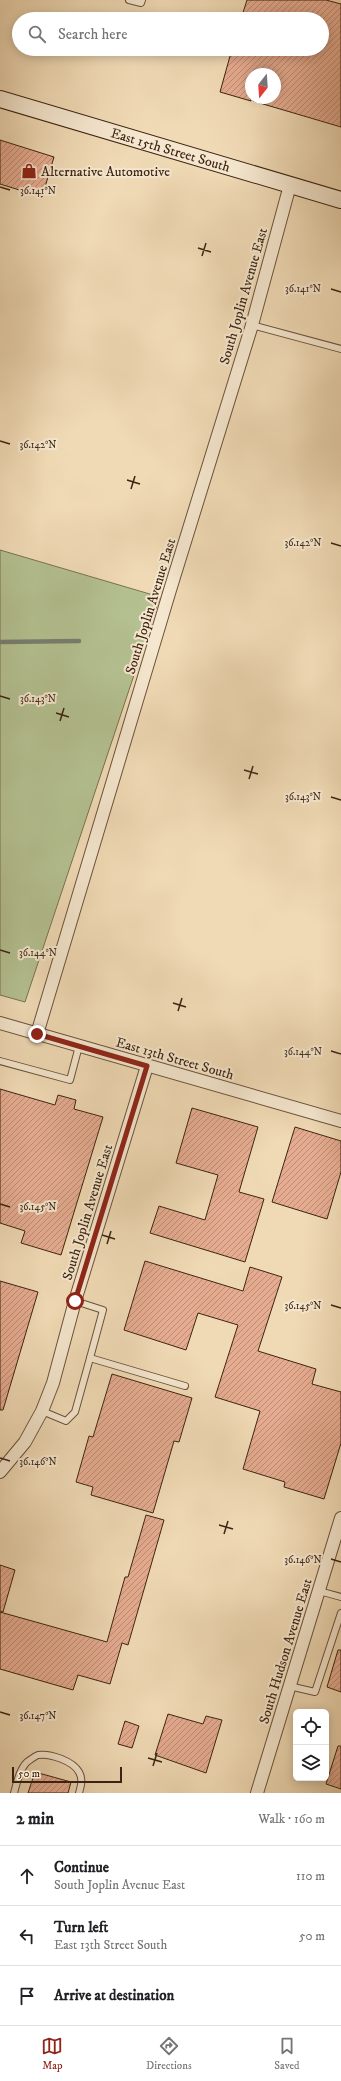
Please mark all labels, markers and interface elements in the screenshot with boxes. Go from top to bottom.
search box [12,12,329,56]
icon: search [26,23,48,45]
text: Search here [58,25,127,44]
north arrow [245,68,281,104]
street label: East 15th Street South [108,124,233,177]
shop icon: Alternative Automotive [20,162,38,180]
place label: Alternative Automotive [41,163,170,181]
text: 36.141°N [20,185,56,197]
street label: South Joplin Avenue East [216,225,272,367]
text: 36.141°N [285,283,321,295]
text: 36.142°N [19,439,57,451]
street label: South Joplin Avenue East [122,536,180,677]
text: 36.142°N [284,537,322,549]
text: 36.143°N [20,693,56,705]
text: 36.143°N [285,791,321,803]
text: 36.144°N [19,947,57,959]
route end [28,1025,46,1043]
street label: East 13th Street South [114,1033,237,1085]
text: 36.144°N [284,1046,322,1058]
street label: South Joplin Avenue East [59,1142,117,1283]
text: 36.145°N [19,1201,57,1213]
route start [66,1292,84,1310]
text: 36.145°N [284,1300,322,1312]
text: 36.146°N [19,1456,57,1468]
text: 36.146°N [284,1554,322,1566]
street label: South Hudson Avenue East [255,1576,317,1726]
map controls [293,1709,329,1781]
button: locate [293,1709,329,1745]
text: 36.147°N [19,1710,57,1722]
button: layers [293,1745,329,1781]
scale bar [12,1765,122,1784]
text: 50 m [18,1767,40,1781]
text: 2 min [16,1808,54,1830]
text: Walk · 160 m [258,1811,325,1827]
text: Continue [54,1858,109,1877]
icon: ahead [16,1865,38,1887]
text: 110 m [296,1868,325,1884]
text: South Joplin Avenue East [54,1877,185,1893]
text: Turn left [54,1918,108,1937]
icon: left [16,1925,38,1947]
text: 50 m [299,1928,325,1944]
text: East 13th Street South [54,1937,167,1953]
icon: arrive [16,1985,38,2007]
text: Arrive at destination [54,1986,174,2005]
tab: Map [41,2035,63,2073]
tab: Directions [146,2035,192,2073]
tab: Saved [274,2035,300,2073]

